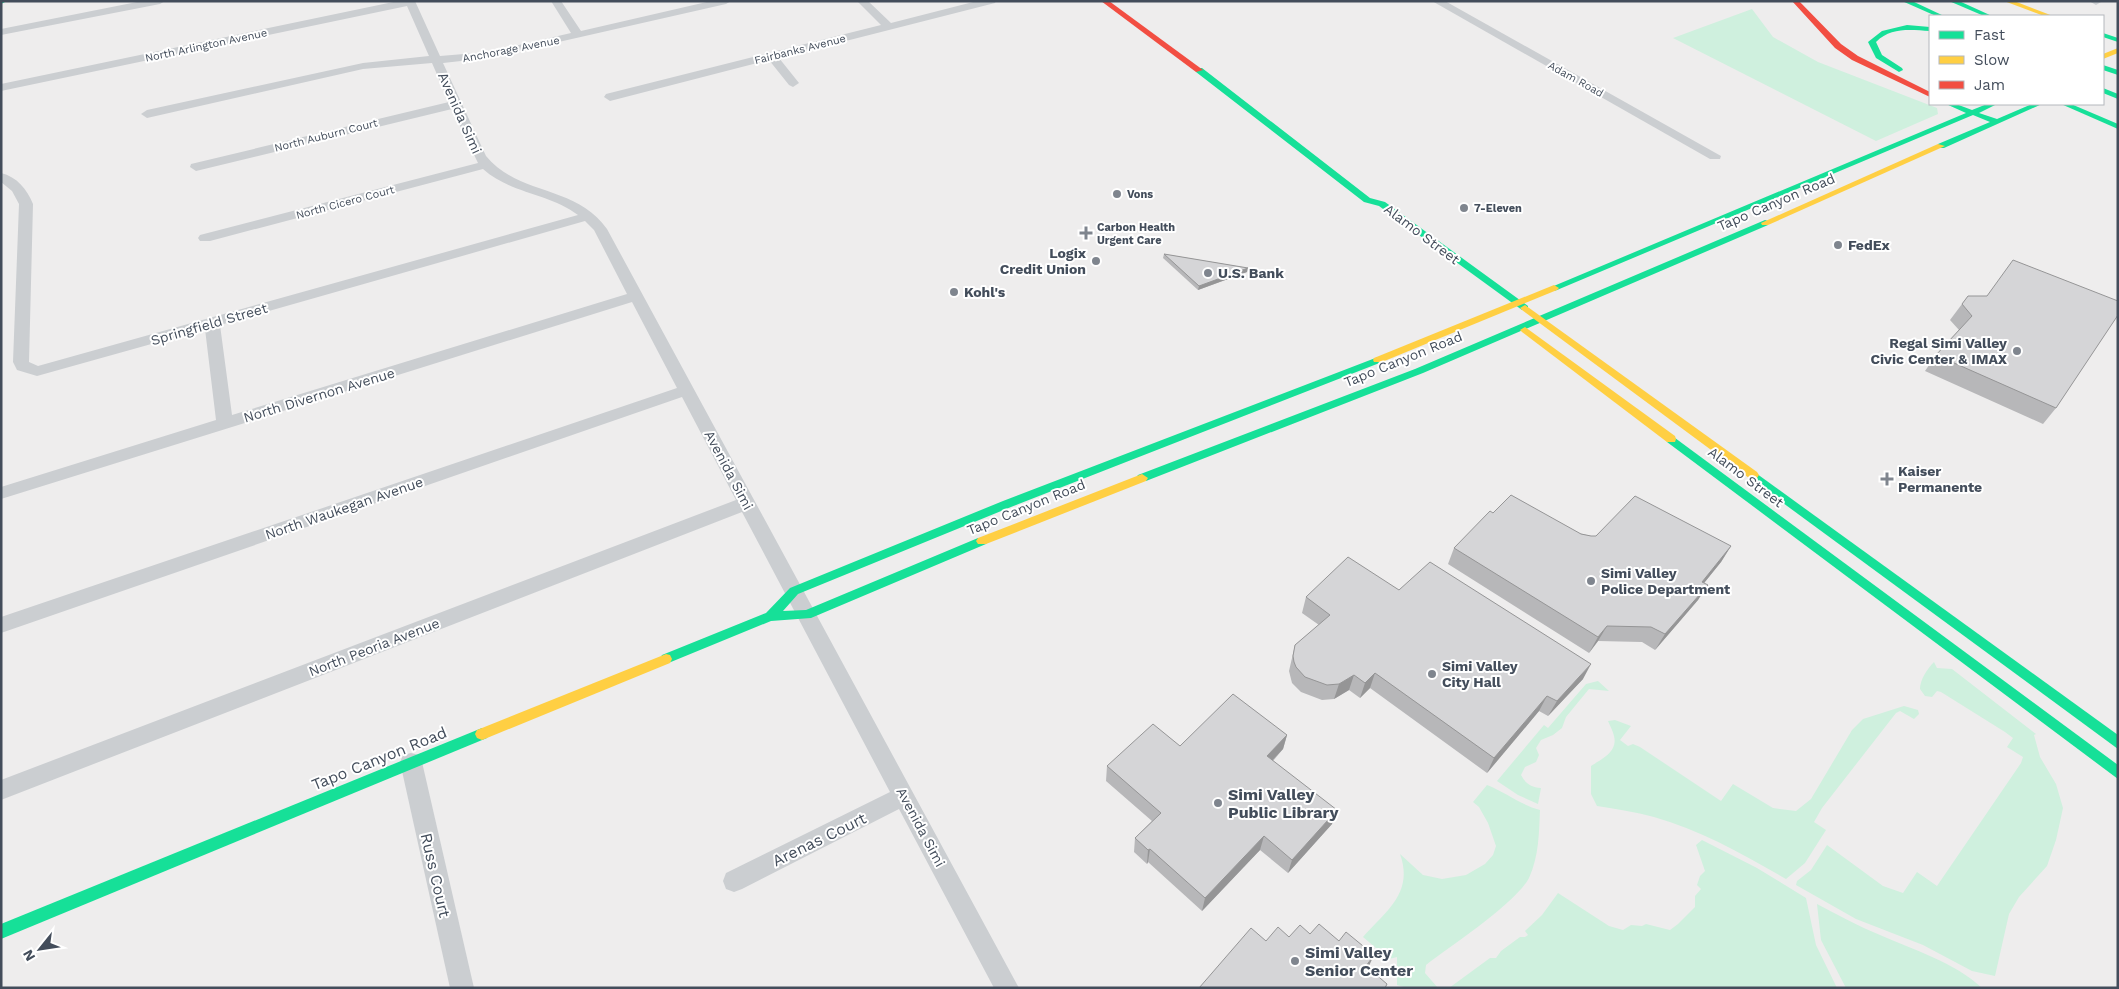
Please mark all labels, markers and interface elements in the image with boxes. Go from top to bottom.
legend [1929,15,2104,105]
street label: North Arlington Avenue [144,26,268,65]
text: Fast [1974,26,2006,44]
street label: Fairbanks Avenue [753,32,847,67]
street label: Anchorage Avenue [461,34,561,65]
text: Slow [1974,51,2010,69]
street label: Adam Road [1546,59,1606,100]
street label: Avenida Simi [435,70,485,156]
text: Jam [1974,76,2005,94]
street label: North Auburn Court [273,116,379,155]
street label: Tapo Canyon Road [1715,170,1837,234]
street label: North Cicero Court [295,183,396,222]
marker: Vons [1111,188,1123,200]
place label: Vons [1127,188,1153,201]
street label: Alamo Street [1381,200,1463,268]
marker: 7-Eleven [1458,202,1470,214]
place label: 7-Eleven [1474,202,1522,215]
place label: Carbon Health Urgent Care [1097,221,1175,247]
marker: Carbon Health Urgent Care [1079,226,1093,240]
place label: FedEx [1848,237,1891,253]
marker: FedEx [1832,239,1844,251]
place label: Logix Credit Union [1000,245,1087,277]
marker: Logix Credit Union [1090,255,1102,267]
place label: U.S. Bank [1218,265,1284,281]
marker: U.S. Bank [1202,267,1214,279]
place label: Kohl's [964,284,1006,300]
marker: Kohl's [948,286,960,298]
street label: Springfield Street [149,300,269,348]
street label: Tapo Canyon Road [1342,328,1464,390]
place label: Regal Simi Valley Civic Center & IMAX [1870,335,2008,367]
marker: Regal Simi Valley Civic Center & IMAX [2011,345,2023,357]
street label: North Divernon Avenue [241,364,397,426]
street label: Avenida Simi [701,428,757,512]
street label: Alamo Street [1705,443,1787,511]
place label: Kaiser Permanente [1898,463,1982,495]
marker: Kaiser Permanente [1880,472,1894,486]
street label: North Waukegan Avenue [263,473,425,543]
street label: Tapo Canyon Road [965,476,1087,538]
place label: Simi Valley Police Department [1601,565,1730,597]
marker: Simi Valley Police Department [1585,575,1597,587]
street label: North Peoria Avenue [306,615,442,679]
place label: Simi Valley City Hall [1442,658,1518,690]
marker: Simi Valley City Hall [1426,668,1438,680]
street label: Tapo Canyon Road [309,723,450,794]
street label: Avenida Simi [893,785,949,869]
place label: Simi Valley Public Library [1228,785,1339,822]
marker: Simi Valley Public Library [1212,797,1224,809]
street label: Arenas Court [769,808,870,870]
street label: Russ Court [417,831,454,919]
north arrow [15,924,65,974]
place label: Simi Valley Senior Center [1305,943,1413,980]
text: N [19,947,38,964]
marker: Simi Valley Senior Center [1289,955,1301,967]

